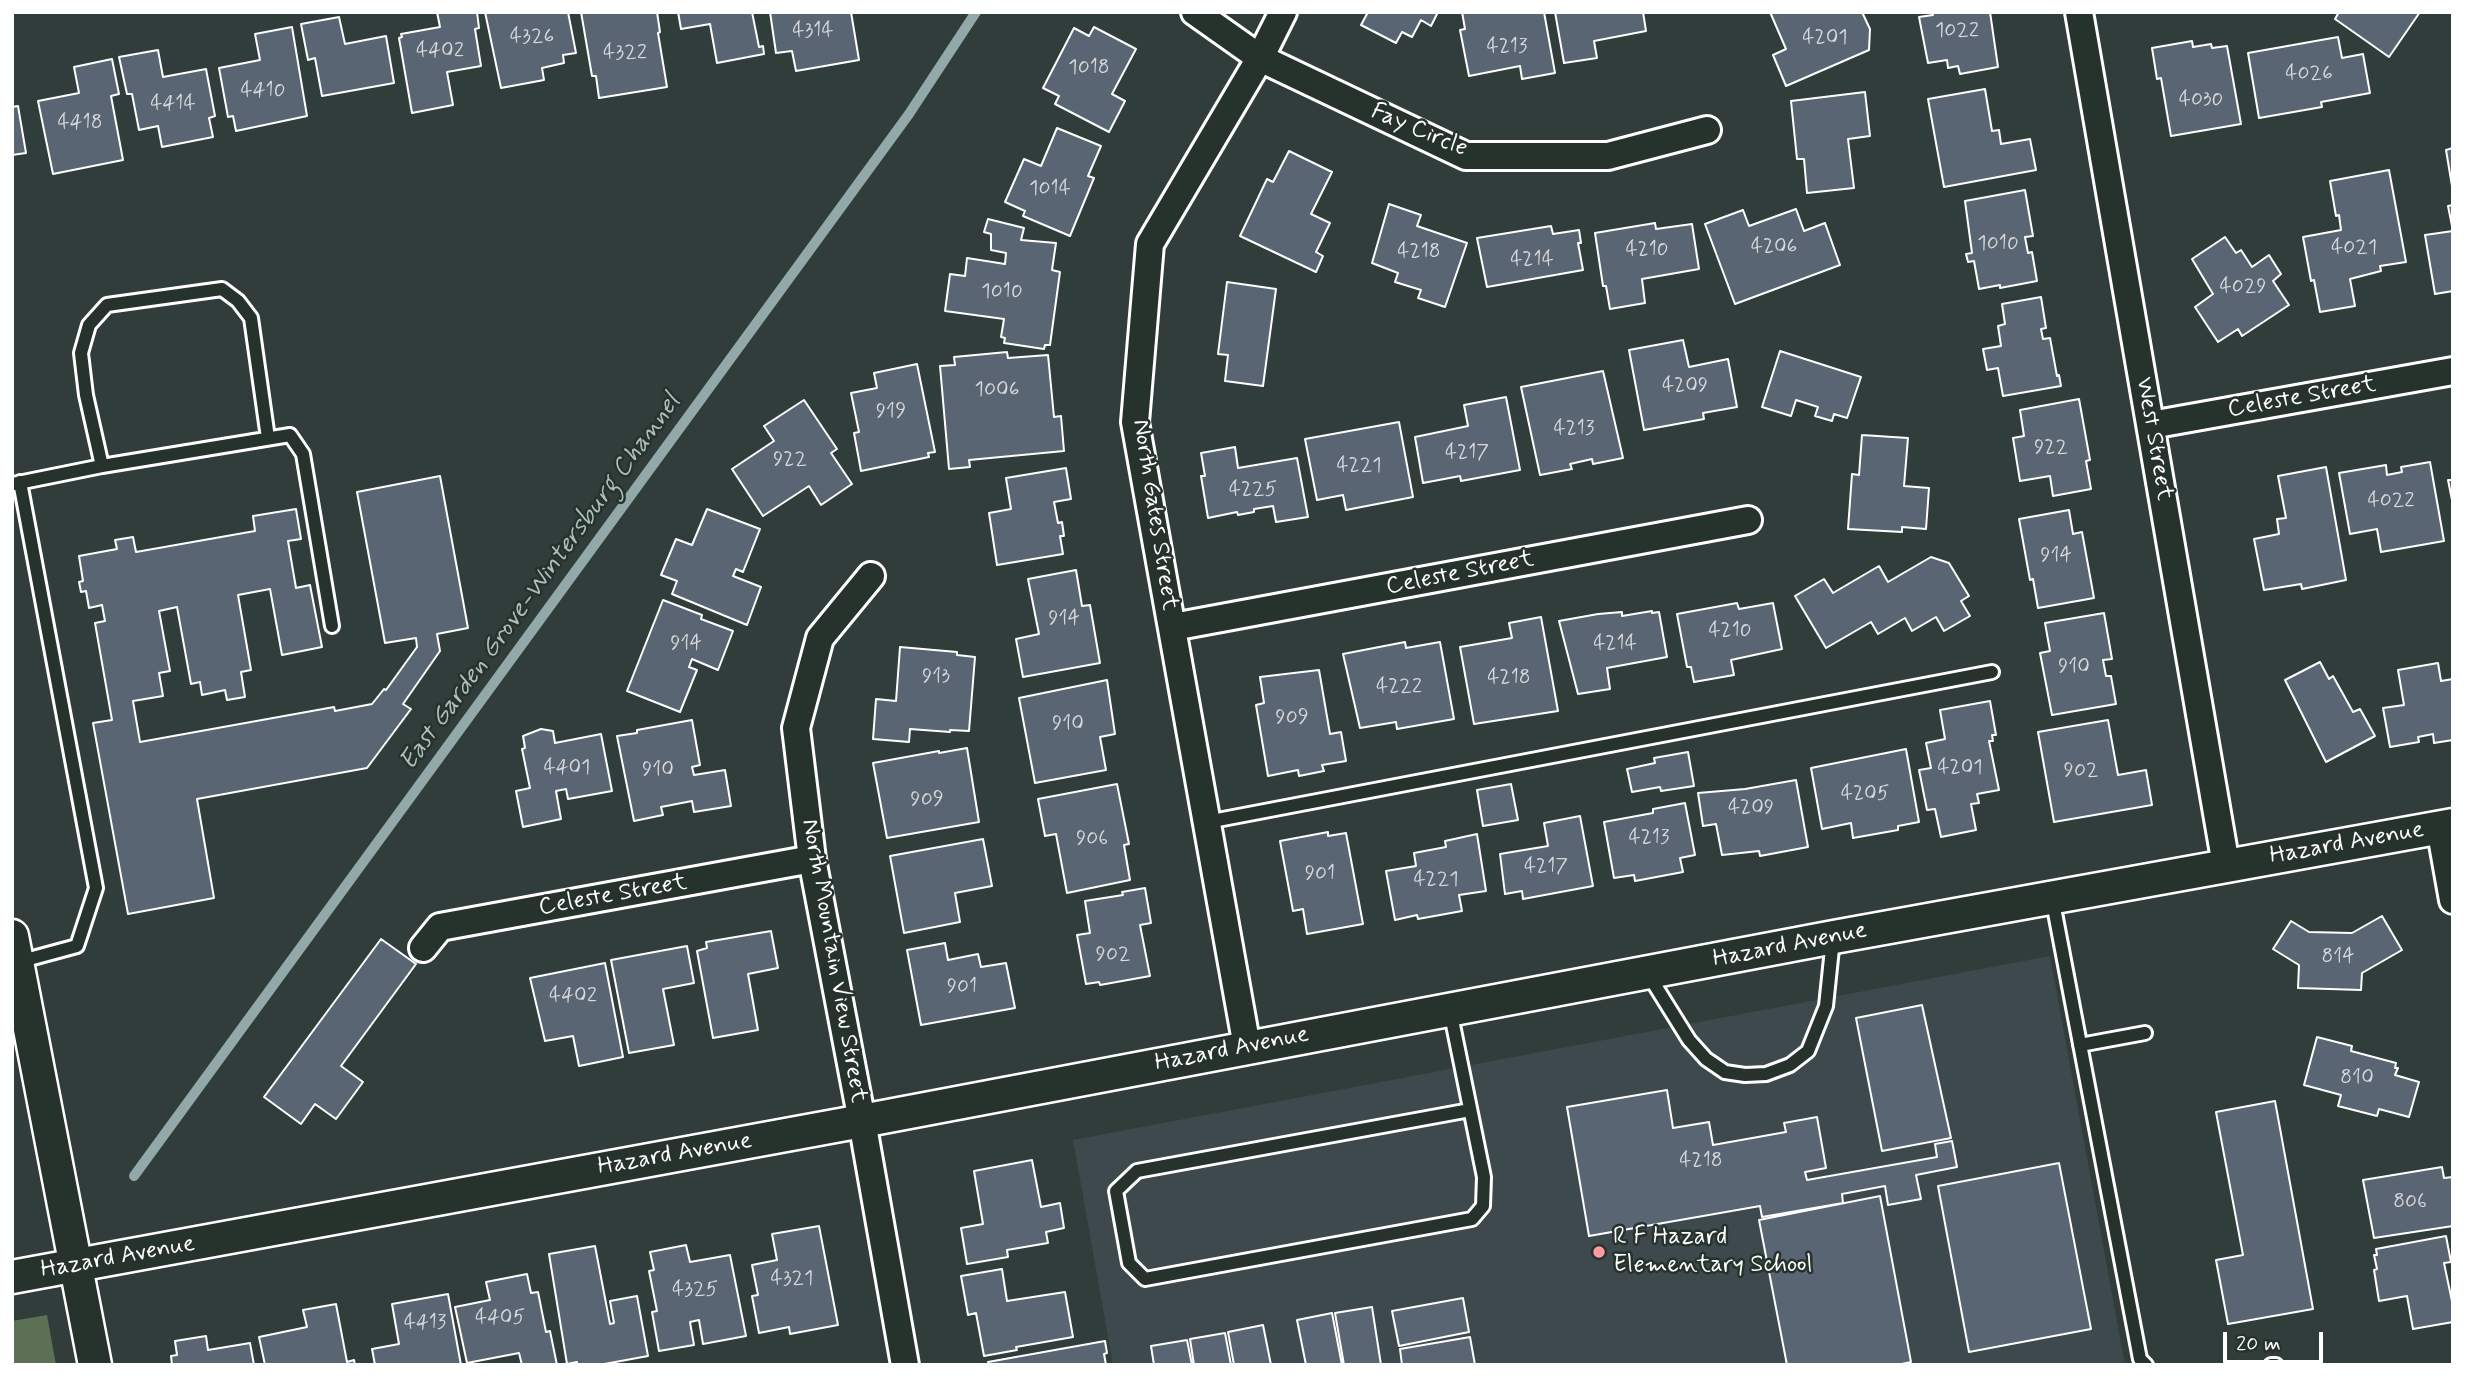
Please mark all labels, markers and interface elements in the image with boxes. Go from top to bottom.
house number: 4314 [792,19,834,45]
house number: 1022 [1935,19,1979,45]
house number: 4326 [510,25,554,51]
house number: 4201 [1802,26,1848,52]
house number: 4213 [1487,35,1527,61]
house number: 4402 [416,39,464,65]
house number: 4322 [603,41,647,67]
house number: 1018 [1068,56,1110,82]
house number: 4026 [2285,62,2333,88]
house number: 4410 [241,79,285,105]
house number: 4030 [2179,88,2223,114]
house number: 4414 [150,92,196,118]
street label: Fay Circle [1366,98,1472,164]
house number: 4418 [58,111,102,137]
house number: 1014 [1029,177,1071,203]
house number: 1010 [1977,232,2019,258]
house number: 4206 [1751,235,1797,261]
house number: 4021 [2331,236,2377,262]
house number: 4210 [1625,238,1669,264]
house number: 4218 [1397,240,1441,266]
house number: 4214 [1510,248,1554,274]
house number: 4029 [2219,275,2267,301]
house number: 1010 [981,280,1023,306]
street label: Celeste Street [2226,371,2378,425]
house number: 4209 [1662,374,1708,400]
street label: West Street [2128,375,2178,503]
house number: 1006 [975,378,1019,404]
water label: East Garden Grove-Wintersburg Channel [394,389,688,777]
house number: 919 [876,400,906,426]
house number: 4213 [1554,417,1594,443]
street label: North Gates Street [1125,418,1183,612]
house number: 922 [2034,436,2068,462]
house number: 4217 [1445,441,1489,467]
house number: 922 [773,448,807,474]
house number: 4221 [1336,454,1382,480]
house number: 4225 [1229,478,1277,504]
house number: 4022 [2367,489,2415,515]
house number: 914 [2040,544,2072,570]
street label: Celeste Street [1384,546,1536,602]
house number: 914 [1048,607,1080,633]
house number: 4210 [1708,619,1752,645]
house number: 914 [670,632,702,658]
house number: 4214 [1593,632,1637,658]
house number: 910 [2058,655,2090,681]
house number: 913 [922,665,950,691]
house number: 4218 [1487,666,1531,692]
house number: 4222 [1376,675,1422,701]
house number: 909 [1275,706,1309,732]
house number: 910 [1052,712,1084,738]
house number: 4401 [544,756,590,782]
house number: 4201 [1937,756,1983,782]
house number: 910 [642,758,674,784]
house number: 902 [2064,759,2098,785]
house number: 4205 [1841,782,1889,808]
house number: 909 [910,788,944,814]
house number: 4209 [1728,796,1774,822]
street label: Hazard Avenue [2268,816,2426,872]
street label: North Mountain View Street [794,817,872,1105]
house number: 4213 [1629,826,1669,852]
house number: 906 [1076,827,1108,853]
house number: 4217 [1524,855,1568,881]
house number: 901 [1305,862,1335,888]
house number: 4221 [1413,868,1459,894]
street label: Celeste Street [537,869,689,923]
street label: Hazard Avenue [1711,917,1869,975]
house number: 902 [1096,943,1130,969]
house number: 814 [2321,945,2355,971]
house number: 901 [947,975,977,1001]
house number: 4402 [549,984,597,1010]
street label: Hazard Avenue [1153,1021,1311,1079]
house number: 810 [2340,1066,2374,1092]
street label: Hazard Avenue [596,1127,754,1183]
house number: 4218 [1679,1149,1723,1175]
house number: 806 [2393,1190,2427,1216]
place label: R F Hazard Elementary School [1613,1224,1812,1280]
street label: Hazard Avenue [39,1230,197,1286]
marker: R F Hazard Elementary School [1591,1244,1607,1260]
house number: 4321 [770,1267,814,1293]
house number: 4325 [672,1278,718,1304]
house number: 4405 [475,1306,525,1332]
house number: 4413 [404,1311,446,1337]
scale bar [2227,1318,2327,1362]
text: 20 m [2236,1330,2281,1358]

